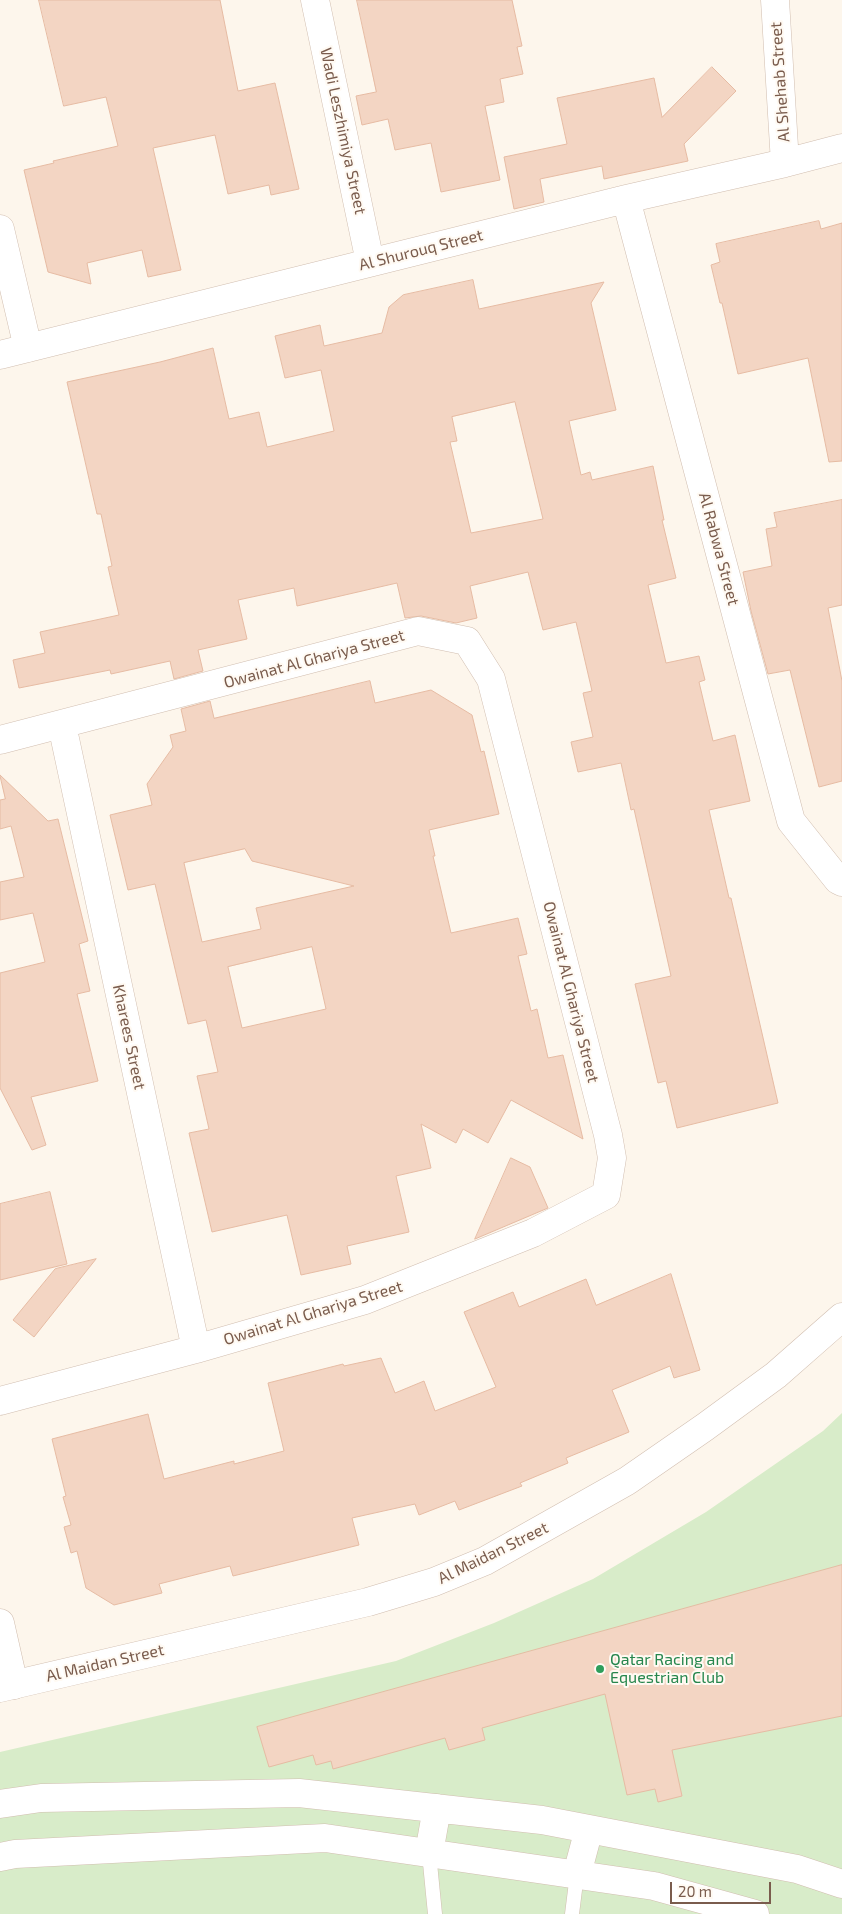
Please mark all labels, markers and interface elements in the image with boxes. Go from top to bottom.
street label: Al Shehab Street [766,21,794,143]
street label: Wadi Leszhimiya Street [316,46,370,216]
street label: Al Shurouq Street [357,225,485,275]
street label: Al Rabwa Street [695,491,743,607]
street label: Owainat Al Ghariya Street [222,626,406,692]
street label: Owainat Al Ghariya Street [539,899,603,1085]
street label: Kharees Street [108,983,150,1091]
street label: Owainat Al Ghariya Street [221,1277,405,1349]
street label: Al Maidan Street [435,1518,551,1588]
street label: Al Maidan Street [44,1640,166,1686]
place label: Qatar Racing and Equestrian Club [610,1650,734,1688]
marker: Qatar Racing and Equestrian Club [594,1663,606,1675]
scale bar [672,1872,773,1904]
text: 20 m [678,1882,712,1900]

